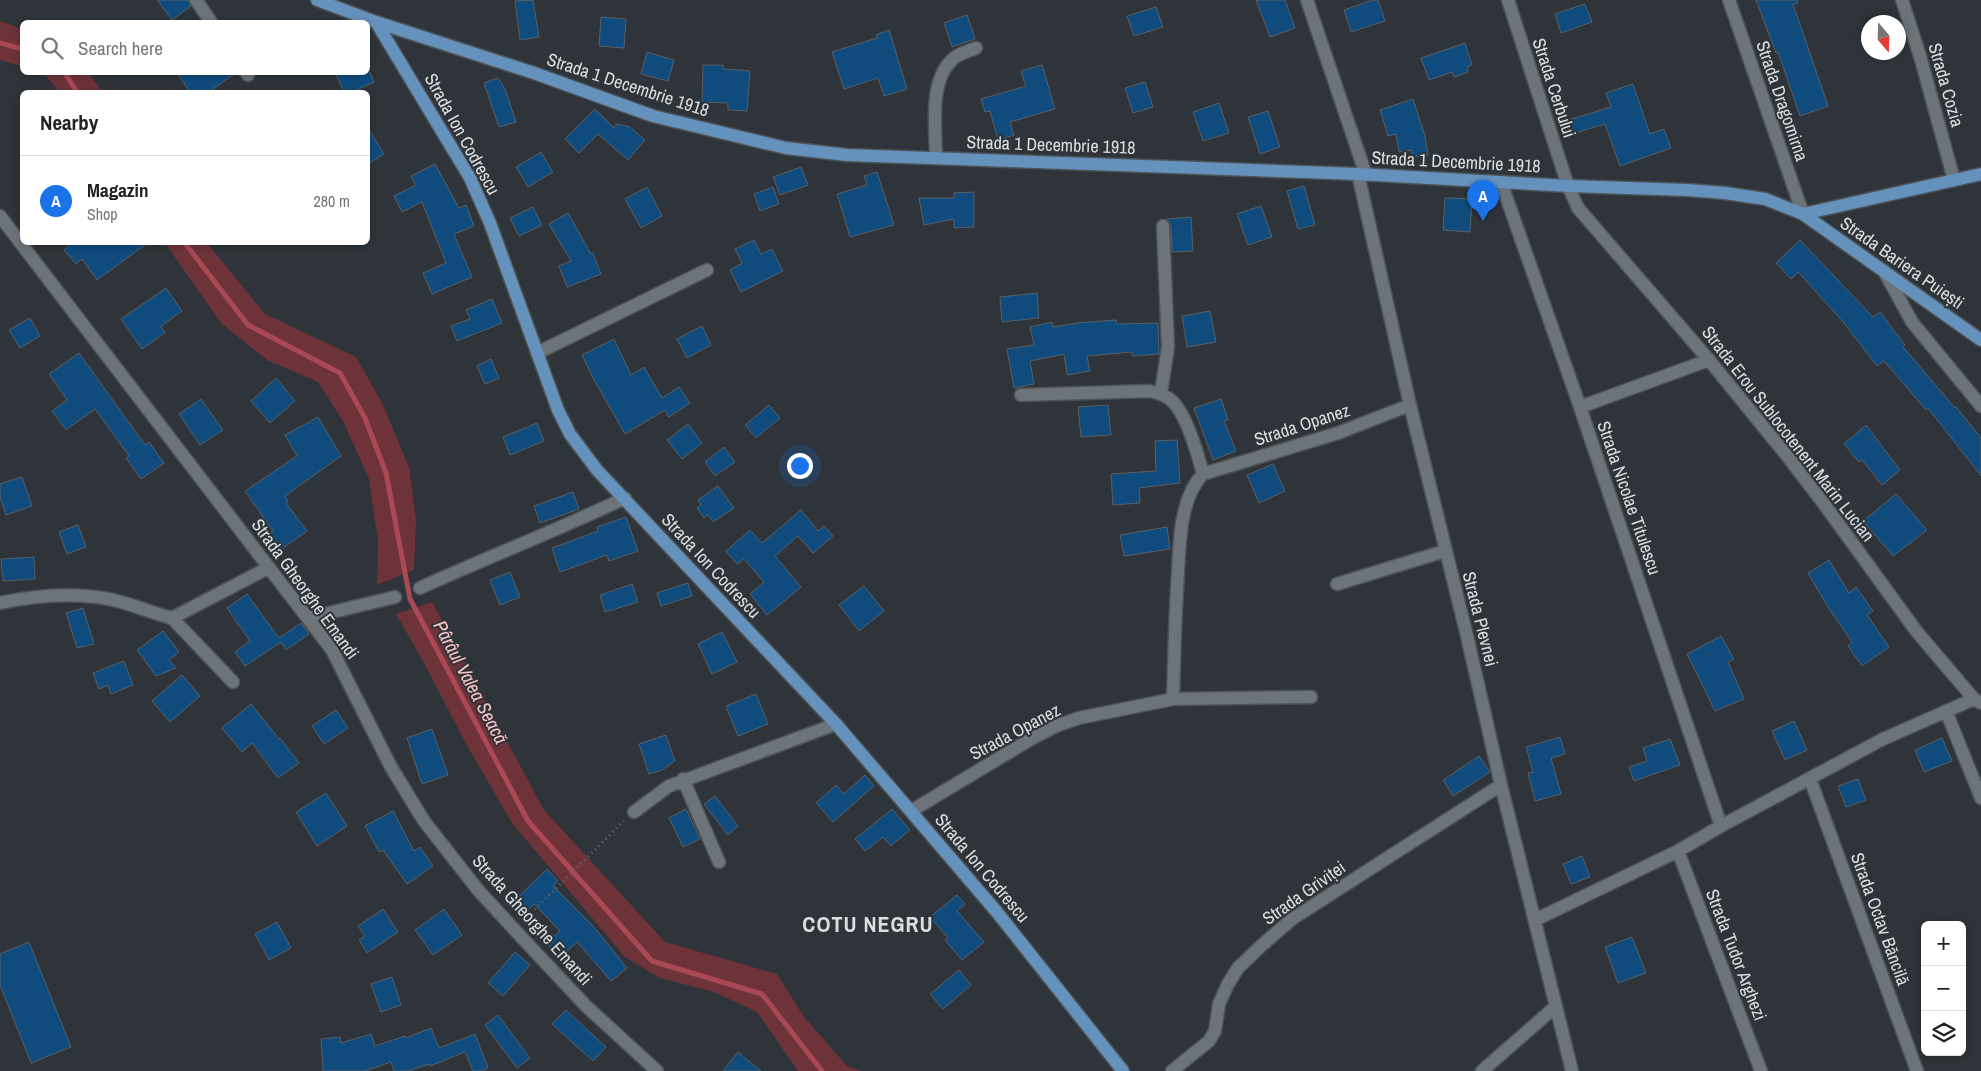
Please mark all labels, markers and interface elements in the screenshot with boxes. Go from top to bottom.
north arrow [1861,15,1906,60]
search box [20,20,370,75]
icon: search [38,34,66,62]
text: Search here [78,35,163,61]
street label: Strada Cerbului [1527,35,1582,141]
street label: Strada Dragomirna [1750,37,1815,164]
street label: Strada Cozia [1923,40,1970,130]
street label: Strada 1 Decembrie 1918 [544,47,712,123]
street label: Strada Ion Codrescu [419,68,506,199]
text: Nearby [40,108,98,137]
street label: Strada 1 Decembrie 1918 [966,129,1136,160]
street label: Strada 1 Decembrie 1918 [1371,145,1541,178]
text: Magazin [87,177,148,203]
pin: A [1467,180,1499,221]
text: A [51,190,61,212]
text: 280 m [314,190,350,212]
text: Shop [87,203,118,225]
street label: Strada Bariera Puiești [1835,210,1969,315]
street label: Strada Erou Sublocotenent Marin Lucian [1696,321,1881,547]
street label: Strada Opanez [1251,397,1353,452]
street label: Strada Nicolae Titulescu [1591,418,1668,578]
your location [787,453,813,479]
street label: Strada Ion Codrescu [656,508,767,624]
street label: Strada Gheorghe Emandi [246,513,365,664]
street label: Strada Plevnei [1457,569,1504,669]
water label: Pârâul Valea Seacă [428,616,515,749]
street label: Strada Opanez [965,697,1064,766]
street label: Strada Ion Codrescu [929,808,1035,928]
street label: Strada Gheorghe Emandi [467,849,598,991]
street label: Strada Octav Băncilă [1845,849,1916,989]
street label: Strada Griviței [1257,855,1350,930]
street label: Strada Tudor Arghezi [1700,886,1773,1024]
district label: COTU NEGRU [802,909,934,939]
map controls [1921,921,1966,1056]
button: + [1921,921,1966,966]
button: − [1921,966,1966,1011]
button: layers [1921,1011,1966,1056]

